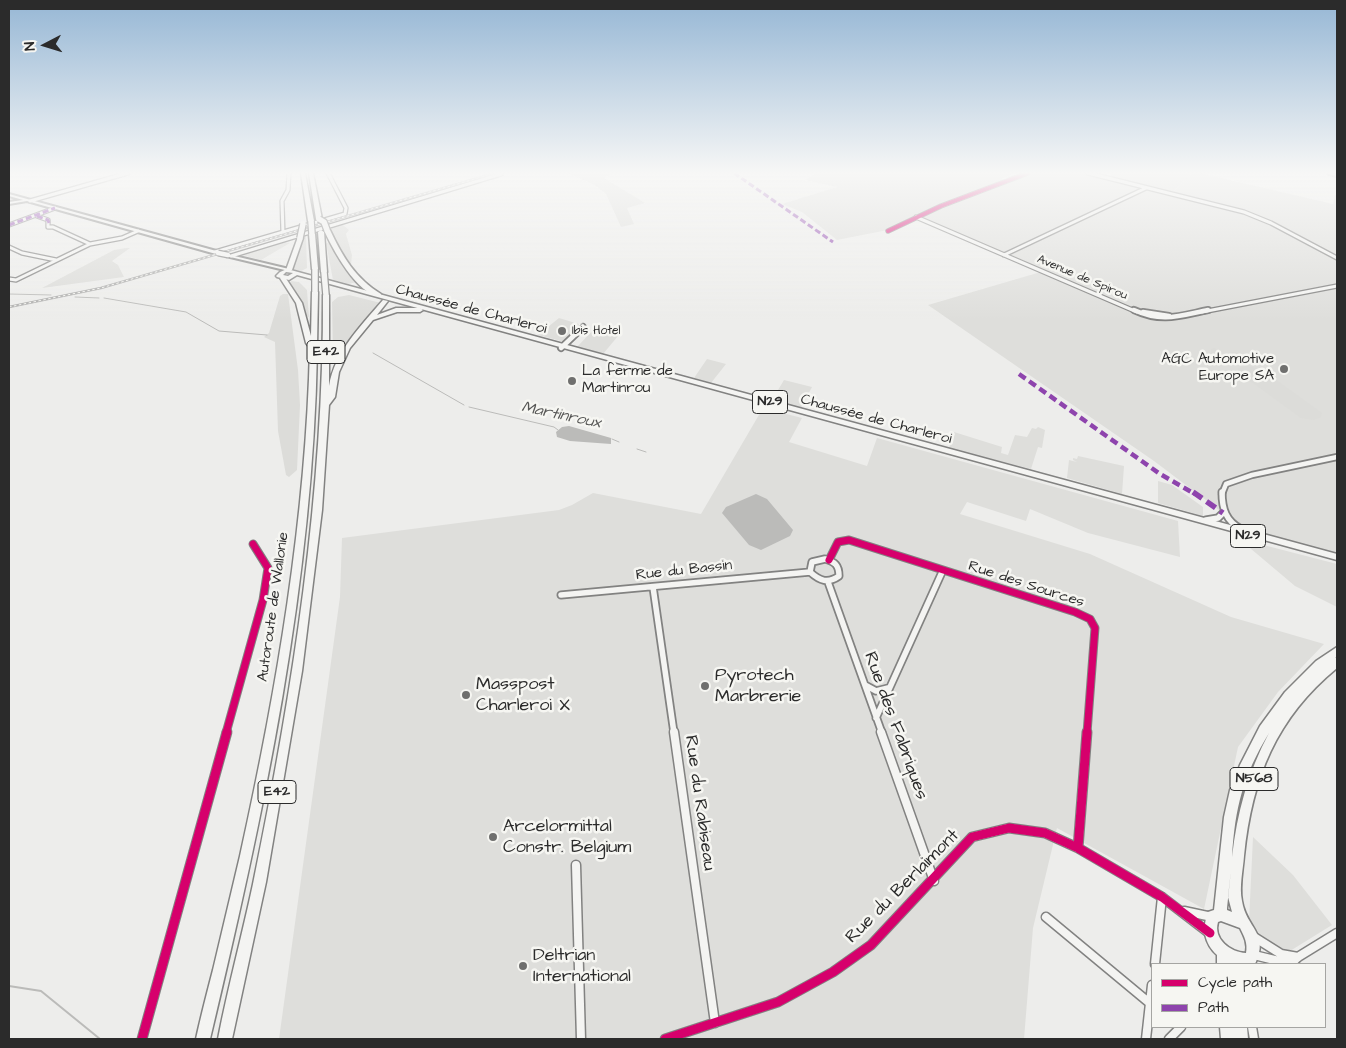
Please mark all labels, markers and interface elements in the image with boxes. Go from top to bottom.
north arrow [20,20,70,70]
text: N [20,41,40,52]
street label: Avenue de Spirou [1035,252,1129,304]
street label: Chaussée de Charleroi [393,281,549,339]
place label: Ibis Hotel [572,324,620,338]
marker: Ibis Hotel [556,325,568,337]
road number: E42 [307,341,345,364]
place label: AGC Automotive Europe SA [1161,351,1274,386]
place label: La ferme de Martinrou [582,363,673,398]
marker: AGC Automotive Europe SA [1278,363,1290,375]
marker: La ferme de Martinrou [566,375,578,387]
road number: N29 [752,391,788,414]
street label: Chaussée de Charleroi [798,391,954,449]
water label: Martinroux [520,398,602,434]
road number: N29 [1230,524,1266,548]
street label: Autoroute de Wallonie [255,531,293,683]
street label: Rue du Bassin [635,557,733,585]
street label: Rue des Sources [966,558,1086,612]
street label: Rue des Fabriques [858,649,932,803]
place label: Pyrotech Marbrerie [715,665,801,708]
place label: Masspost Charleroi X [476,674,570,716]
marker: Pyrotech Marbrerie [699,680,711,692]
marker: Masspost Charleroi X [460,689,472,701]
street label: Rue du Rabiseau [679,734,719,872]
road number: N568 [1230,768,1278,791]
road number: E42 [258,780,296,804]
place label: Arcelormittal Constr. Belgium [503,816,631,859]
street label: Rue du Berlaimont [842,826,964,948]
marker: Arcelormittal Constr. Belgium [487,831,499,843]
place label: Deltrian International [533,945,631,988]
marker: Deltrian International [517,960,529,972]
legend [1151,963,1326,1028]
text: Cycle path [1198,972,1272,993]
text: Path [1198,997,1229,1018]

